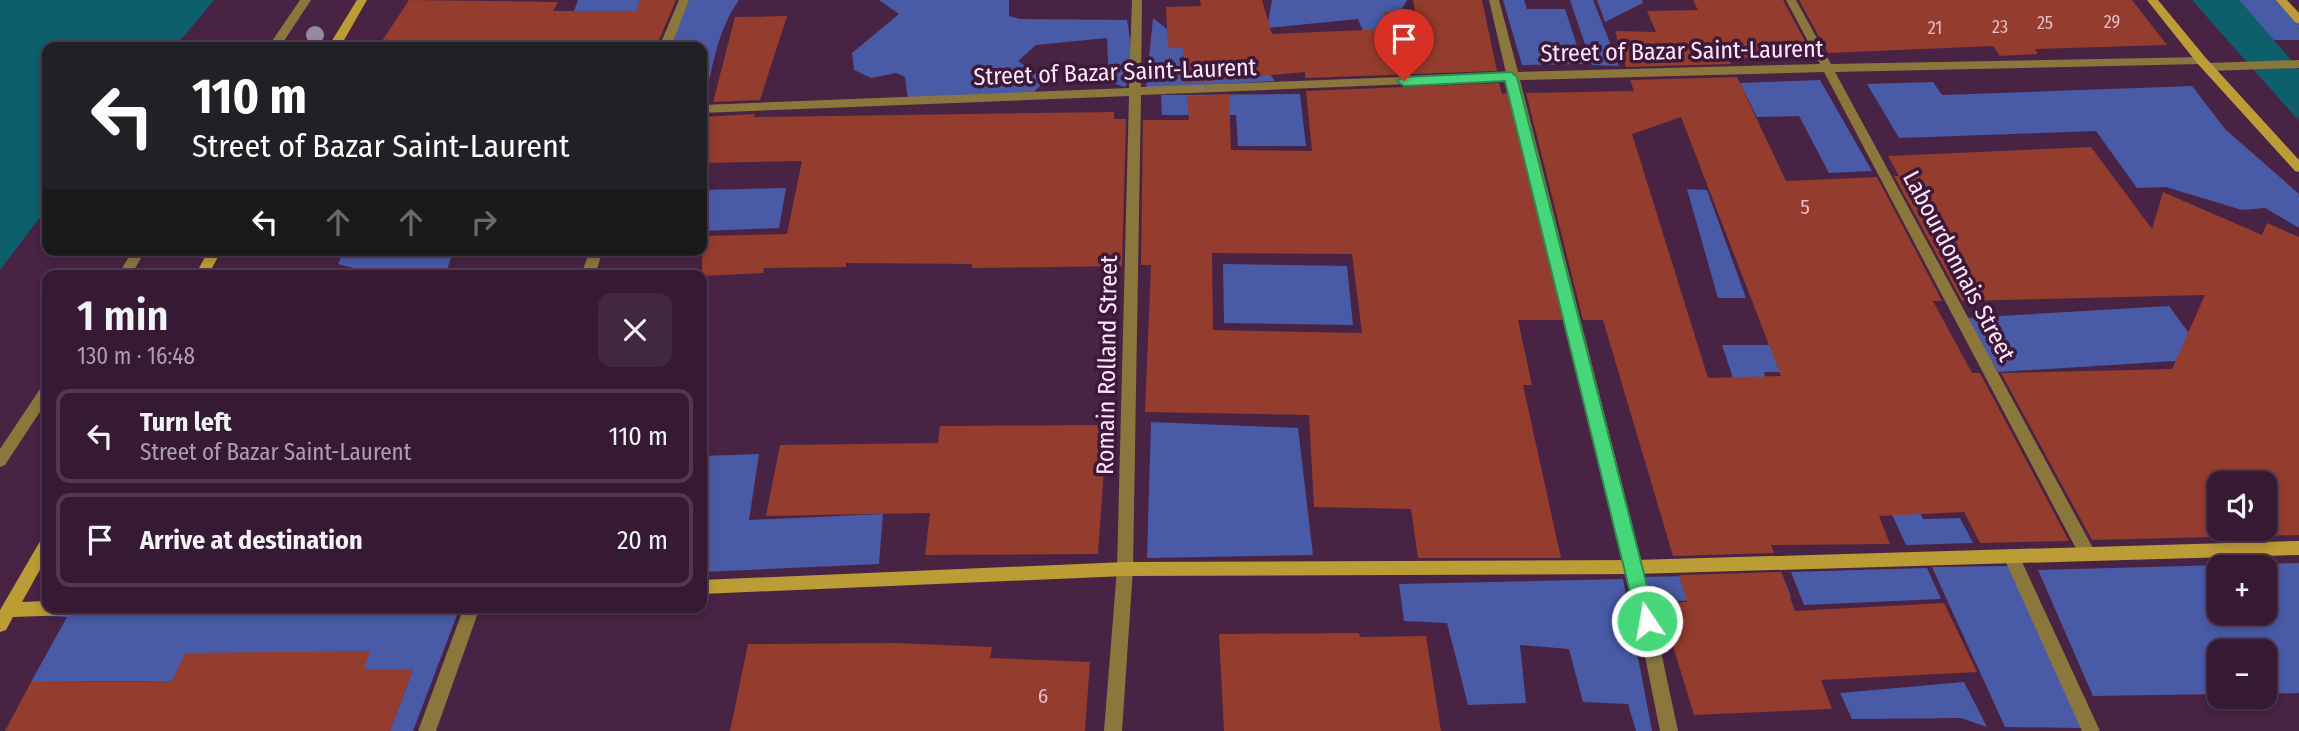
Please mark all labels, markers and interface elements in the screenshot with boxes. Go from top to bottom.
pin [1374,9,1434,81]
house number: 29 [2104,11,2120,33]
house number: 25 [2037,12,2053,34]
house number: 23 [1992,16,2008,38]
house number: 21 [1928,17,1942,39]
icon: arrive [1385,20,1423,58]
street label: Street of Bazar Saint-Laurent [1540,35,1824,67]
street label: Street of Bazar Saint-Laurent [973,53,1257,91]
text: 110 m [192,67,307,126]
icon: left [77,70,168,161]
text: Street of Bazar Saint-Laurent [192,127,569,165]
street label: Labourdonnais Street [1897,166,2021,366]
house number: 5 [1800,194,1810,220]
icon: left [246,203,284,241]
icon: ahead [319,203,357,241]
icon: ahead [392,203,430,241]
icon: right [465,203,503,241]
street label: Romain Rolland Street [1091,255,1123,475]
text: 1 min [77,291,168,341]
button: close [598,293,672,367]
text: 130 m · 16:48 [77,342,195,370]
text: Turn left [140,407,232,438]
icon: left [81,417,119,455]
text: 110 m [608,421,668,452]
text: Street of Bazar Saint-Laurent [140,438,411,466]
map controls [2207,471,2277,709]
button: sound [2207,471,2277,541]
icon: arrive [81,521,119,559]
text: Arrive at destination [140,525,363,556]
text: 20 m [617,525,668,556]
button: + [2207,555,2277,625]
position arrow [1610,584,1684,658]
button: − [2207,639,2277,709]
house number: 6 [1038,683,1048,709]

